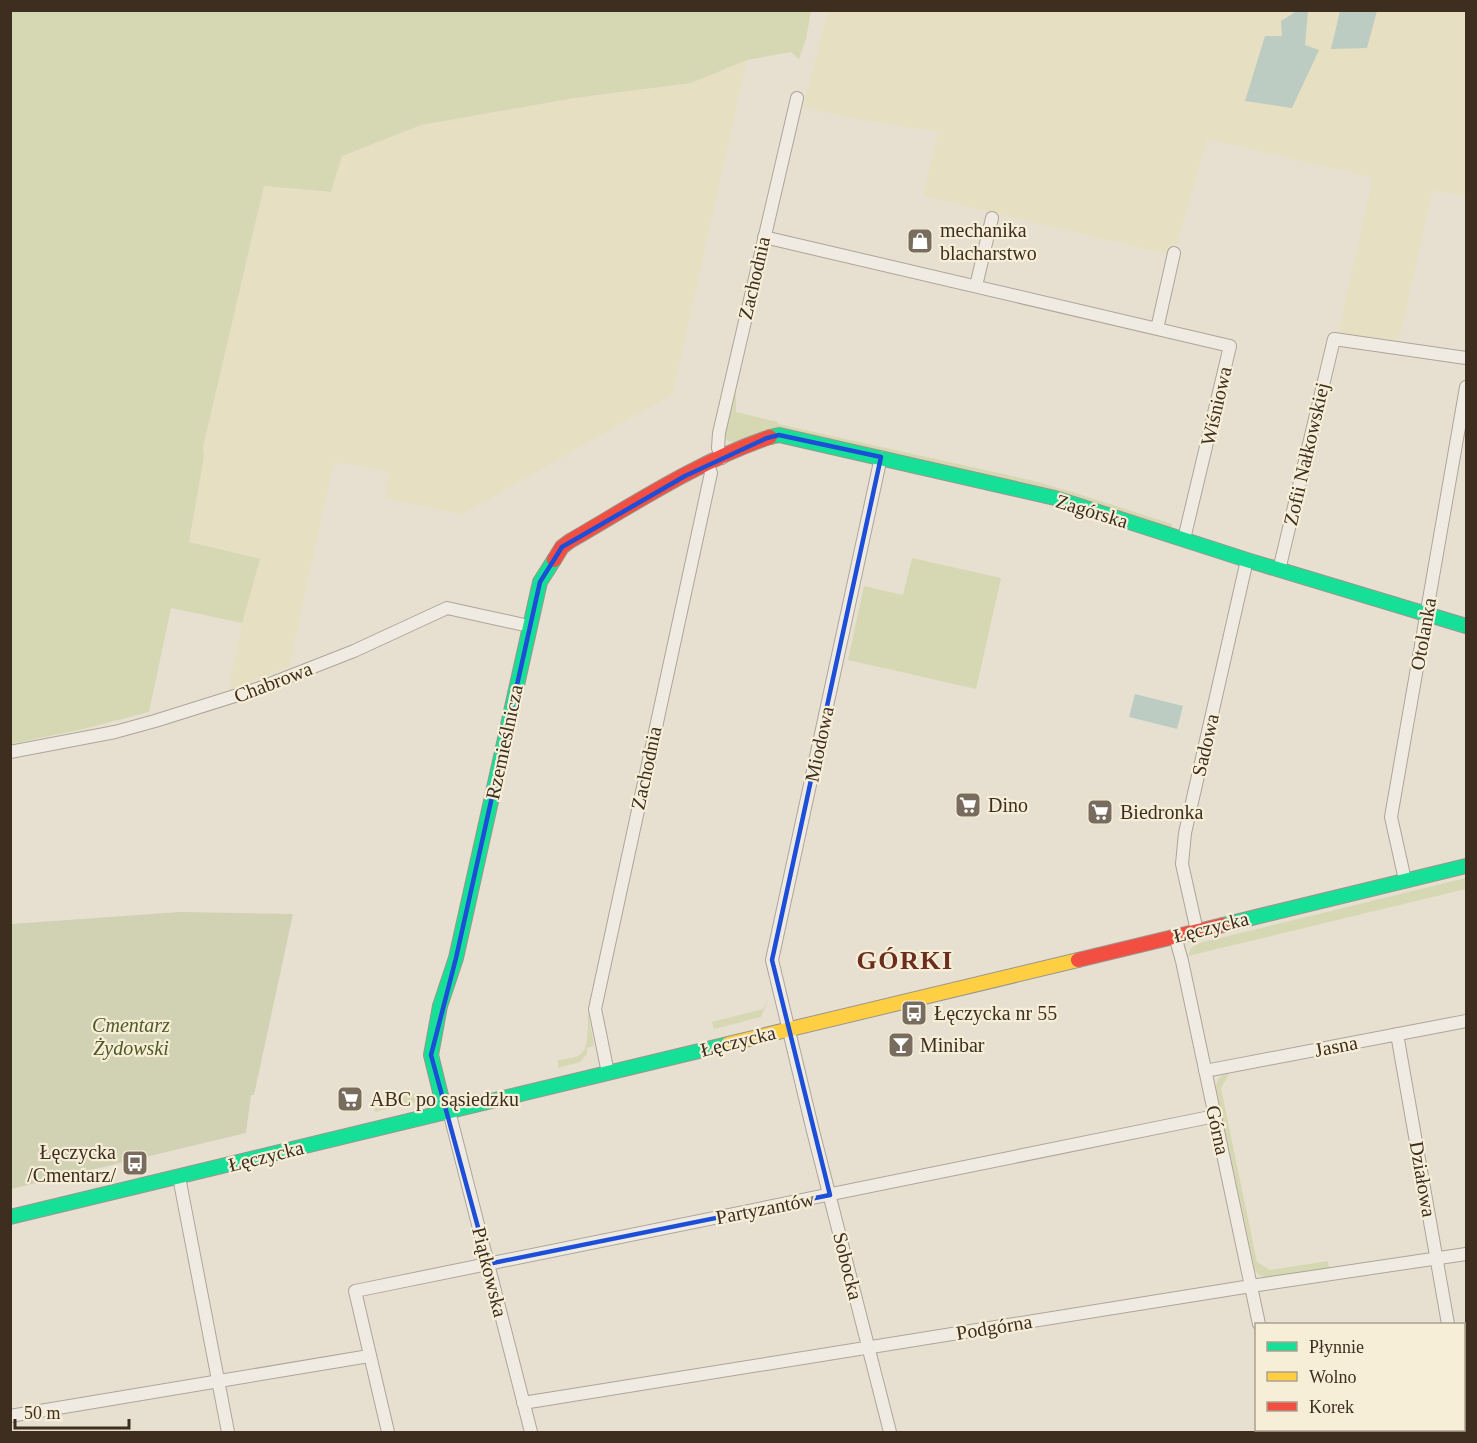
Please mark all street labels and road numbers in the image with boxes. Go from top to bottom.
street label: Zachodnia [734,234,774,322]
street label: Wiśniowa [1196,364,1236,448]
street label: Zofii Nałkowskiej [1279,380,1334,528]
street label: Zagórska [1053,490,1131,533]
street label: Otolanka [1406,596,1440,672]
street label: Chabrowa [231,657,315,707]
street label: Rzemieślnicza [481,683,527,801]
street label: Miodowa [800,704,838,784]
street label: Sadowa [1187,712,1223,778]
street label: Zachodnia [626,724,666,812]
street label: Łęczycka [1171,907,1251,948]
street label: Łęczycka [698,1021,778,1062]
street label: Jasna [1313,1031,1359,1061]
street label: Górna [1202,1103,1234,1157]
street label: Łęczycka [226,1136,306,1177]
street label: Działowa [1406,1139,1441,1219]
street label: Partyzantów [714,1188,817,1229]
street label: Piątkowska [467,1225,512,1320]
street label: Sobocka [829,1230,867,1302]
street label: Podgórna [954,1310,1034,1345]

